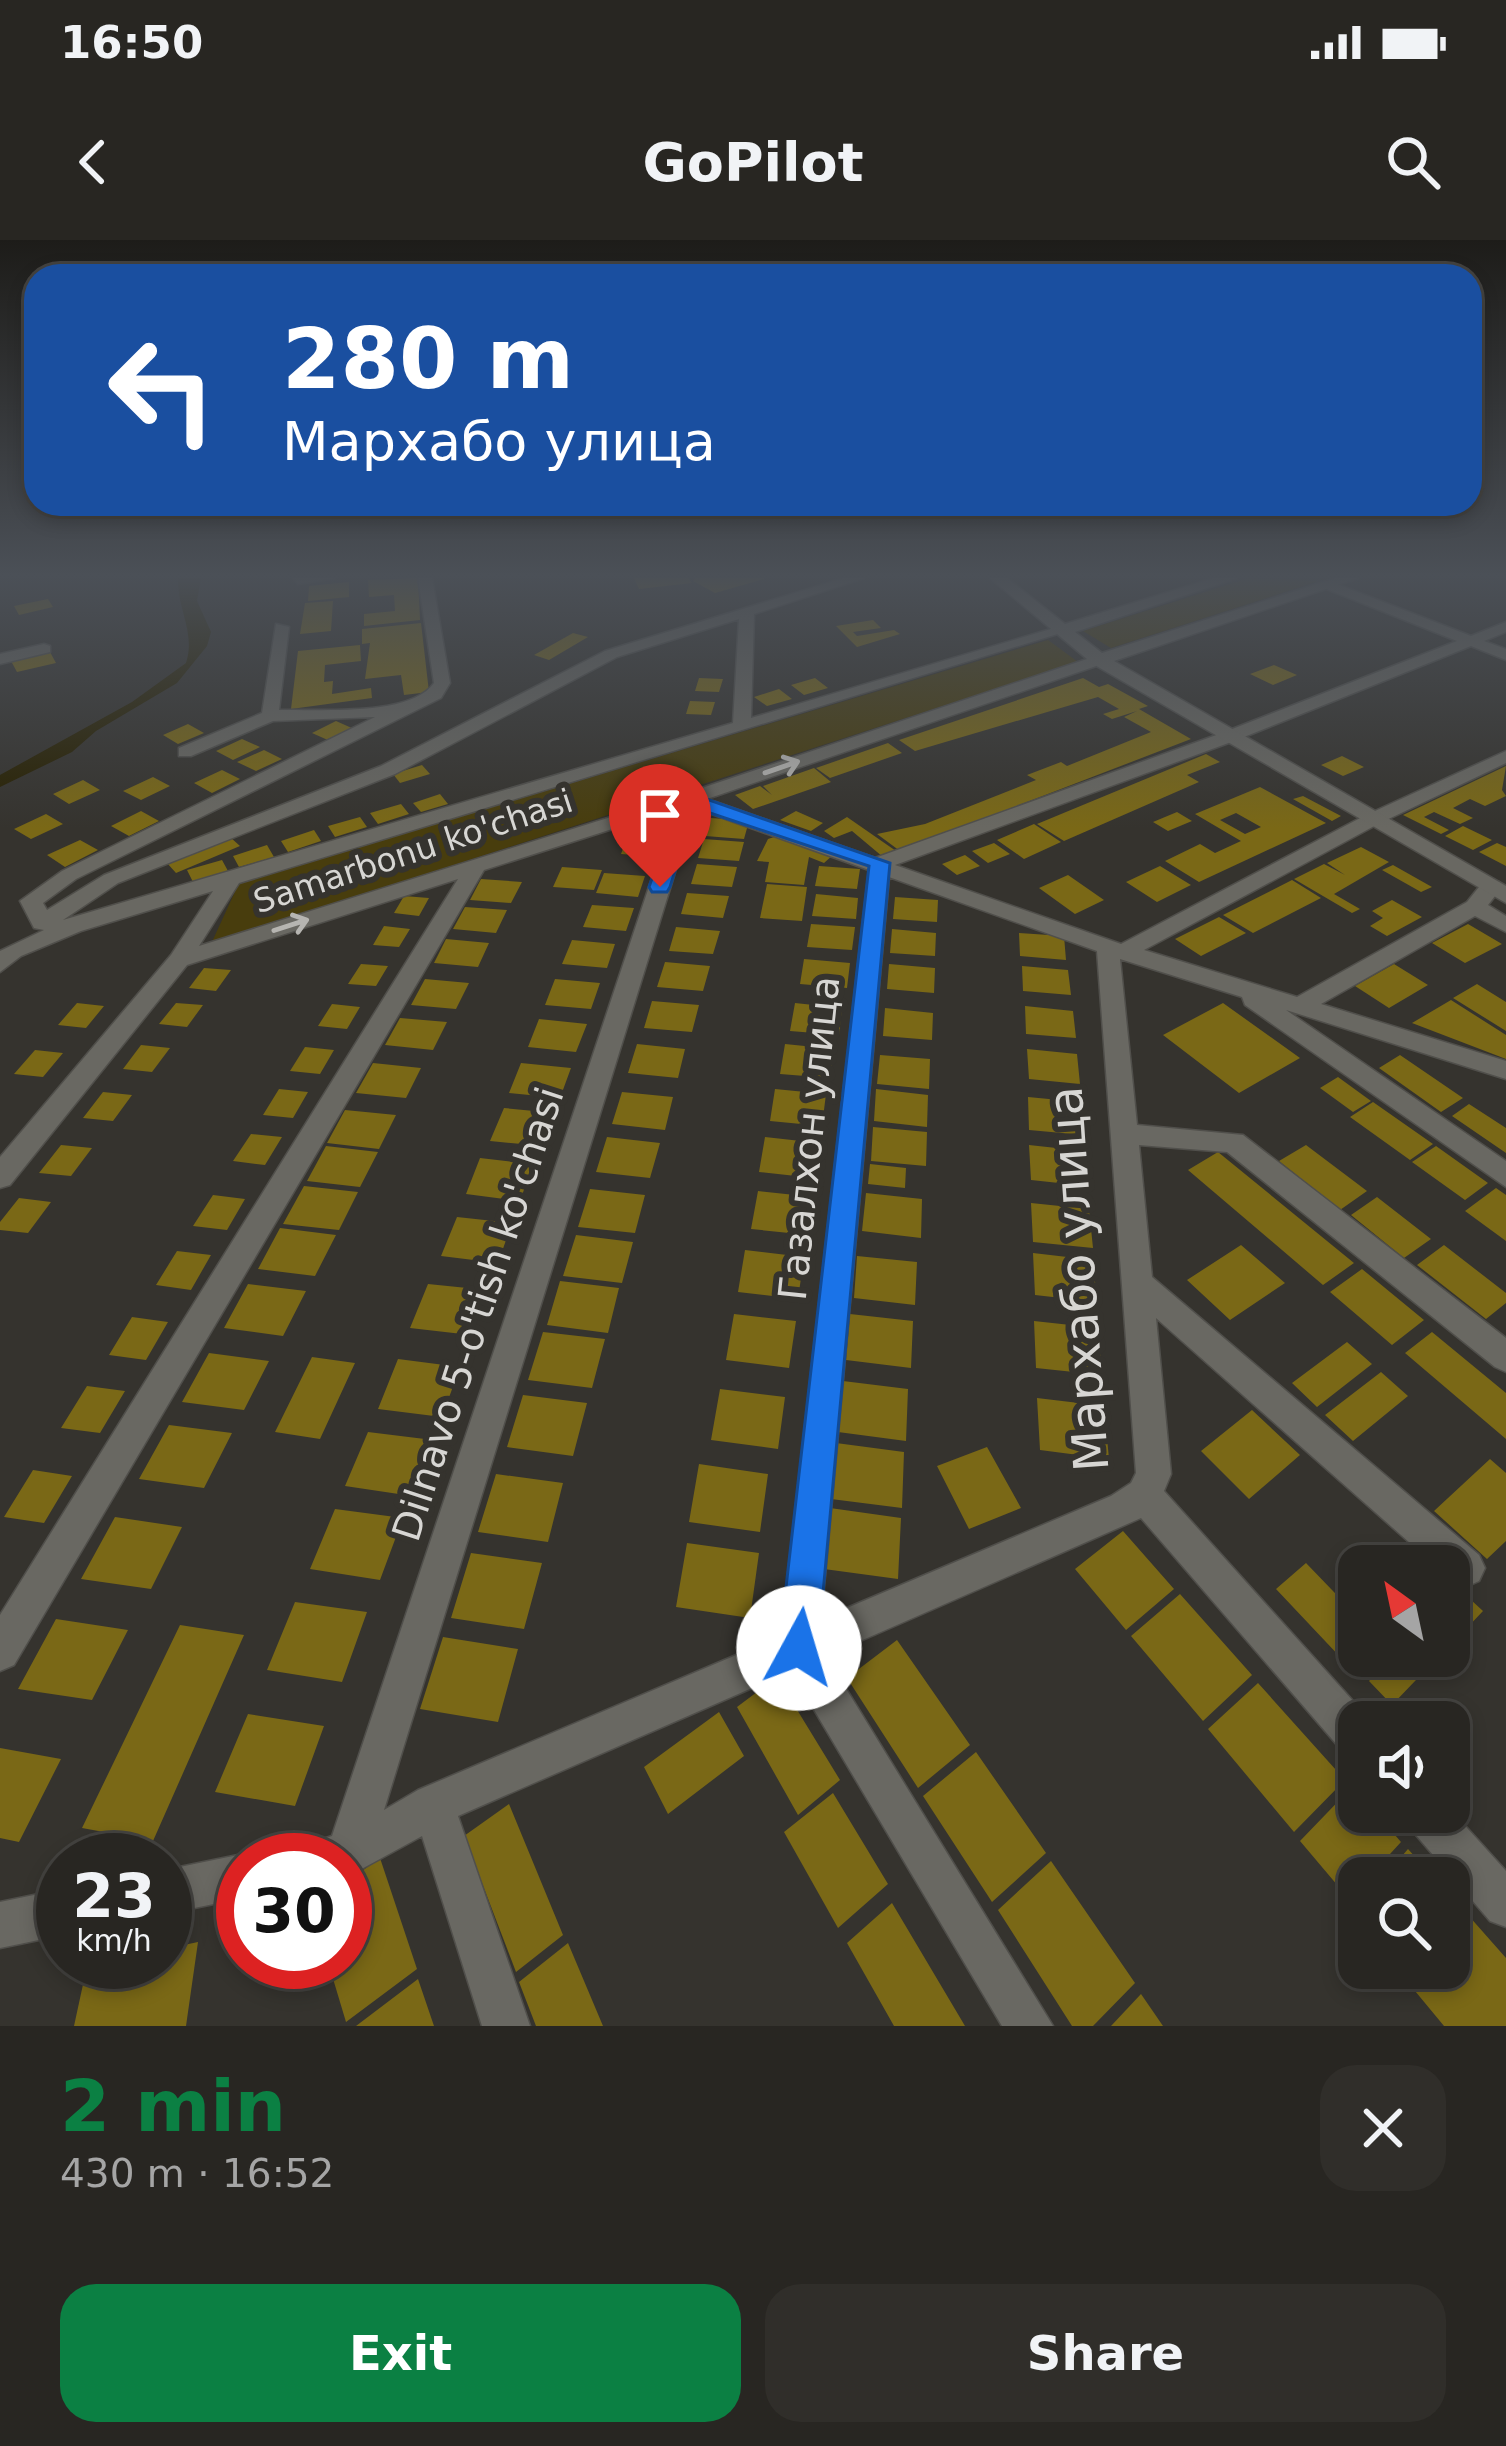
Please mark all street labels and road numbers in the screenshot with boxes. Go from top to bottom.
street label: Samarbonu ko'chasi [248,781,578,921]
street label: Газалхон улица [770,974,848,1302]
street label: Dilnavo 5-o'tish ko'chasi [383,1081,573,1547]
street label: Мархабо улица [1037,1085,1119,1473]

